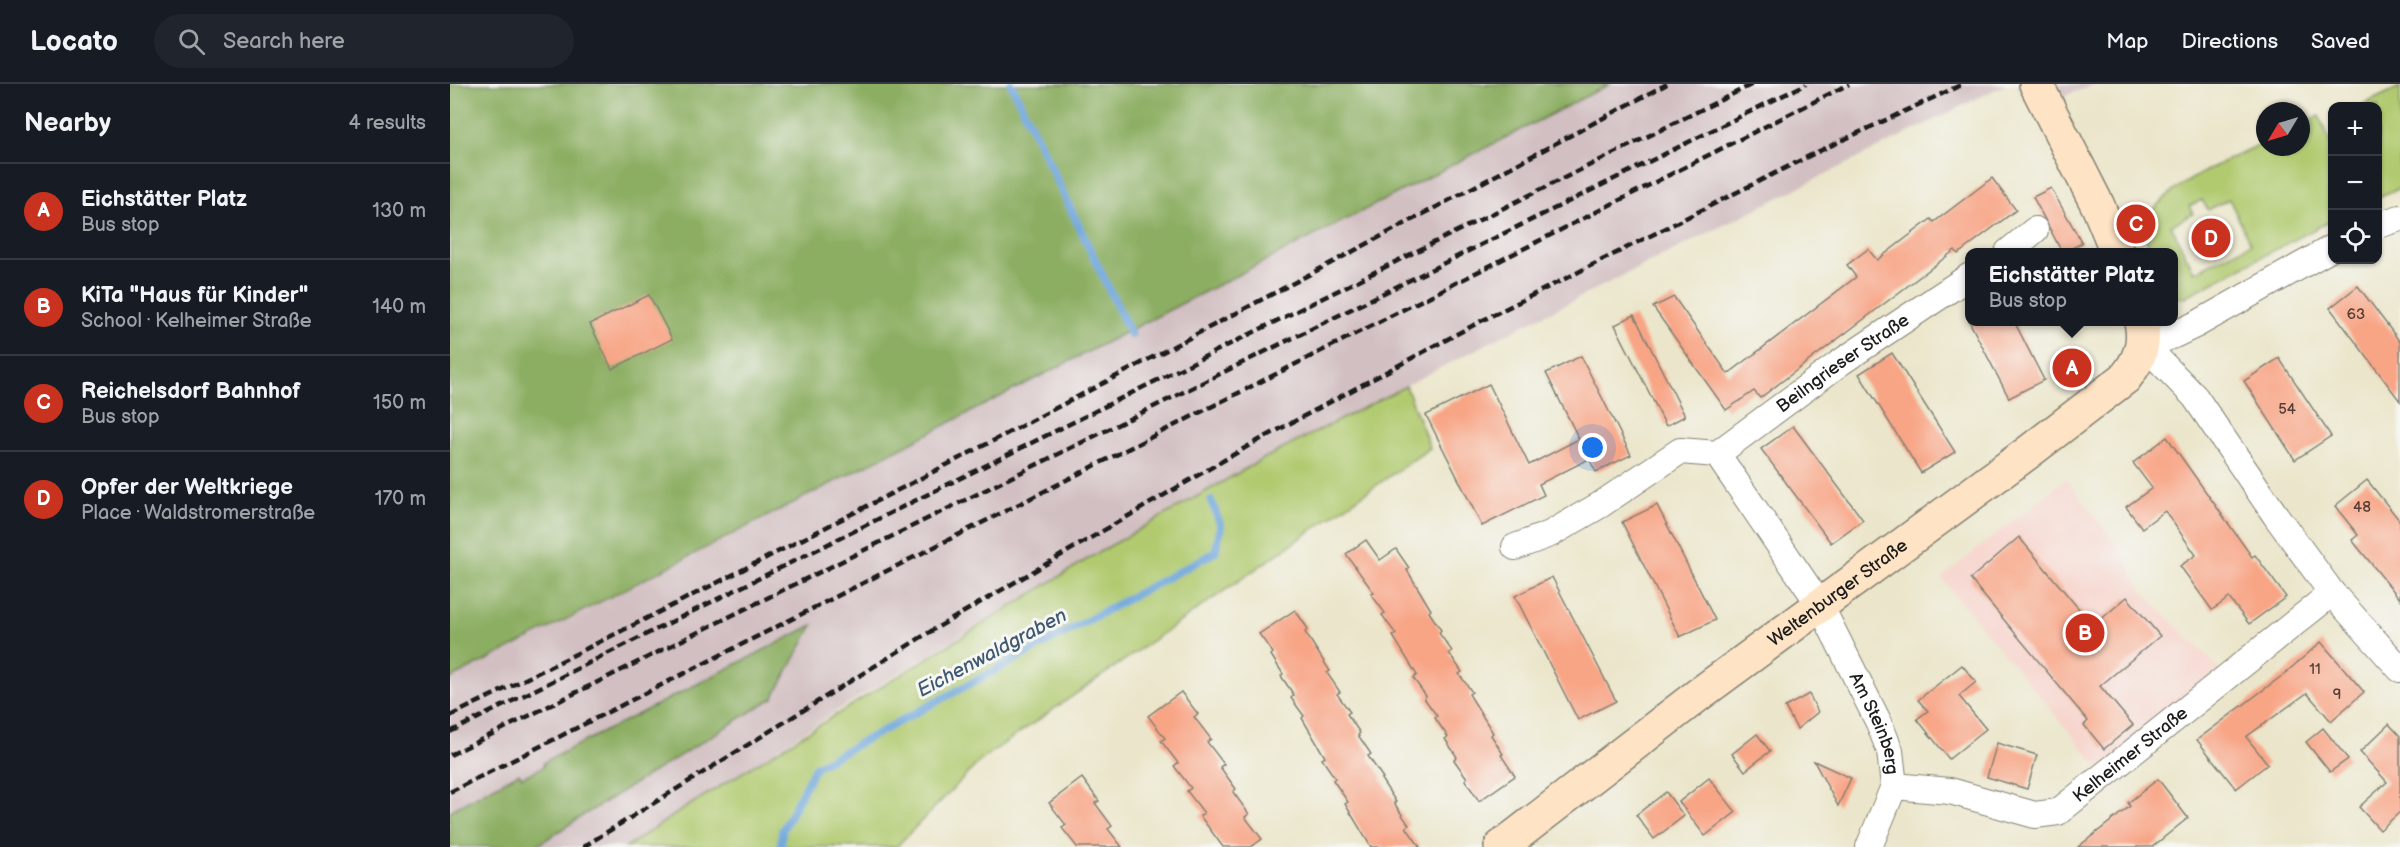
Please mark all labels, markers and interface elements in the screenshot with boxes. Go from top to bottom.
search box [154,14,574,68]
text: Locato [30,25,118,58]
icon: search [175,25,208,58]
text: Search here [223,28,345,55]
text: Map [2106,29,2149,54]
text: Directions [2182,29,2278,54]
text: Saved [2311,29,2370,54]
north arrow [2256,102,2310,156]
map controls [2328,102,2382,264]
button: + [2328,102,2382,156]
text: Nearby [24,108,111,139]
text: 4 results [348,111,426,135]
button: − [2328,156,2382,210]
text: Eichstätter Platz [81,186,247,213]
text: A [37,199,50,223]
text: 130 m [372,199,426,223]
pin: C [2116,202,2156,246]
button: locate [2328,210,2382,264]
text: Bus stop [81,213,160,237]
pin: D [2192,216,2230,260]
popup [1965,248,2178,326]
text: Eichstätter Platz [1989,262,2155,289]
text: KiTa "Haus für Kinder" [81,282,308,309]
text: Bus stop [1989,289,2067,313]
text: B [36,295,51,319]
text: 140 m [372,295,426,319]
house number: 63 [2347,305,2365,324]
text: School · Kelheimer Straße [81,309,312,333]
street label: Beilngrieser Straße [1772,309,1913,417]
pin: A [2052,346,2092,390]
text: Reichelsdorf Bahnhof [81,378,300,405]
text: C [36,391,51,415]
text: 150 m [373,391,426,415]
house number: 54 [2278,400,2296,419]
text: Bus stop [81,405,160,429]
your location [1578,433,1607,462]
text: Opfer der Weltkriege [81,474,293,501]
text: D [37,487,50,511]
text: 170 m [375,487,426,511]
house number: 48 [2353,498,2371,517]
text: Place · Waldstromerstraße [81,501,315,525]
street label: Weltenburger Straße [1764,534,1912,651]
water label: Eichenwaldgraben [913,603,1071,703]
pin: B [2066,610,2104,656]
house number: 11 [2309,660,2321,679]
street label: Am Steinberg [1845,669,1903,776]
house number: 9 [2333,685,2341,704]
street label: Kelheimer Straße [2068,702,2192,807]

